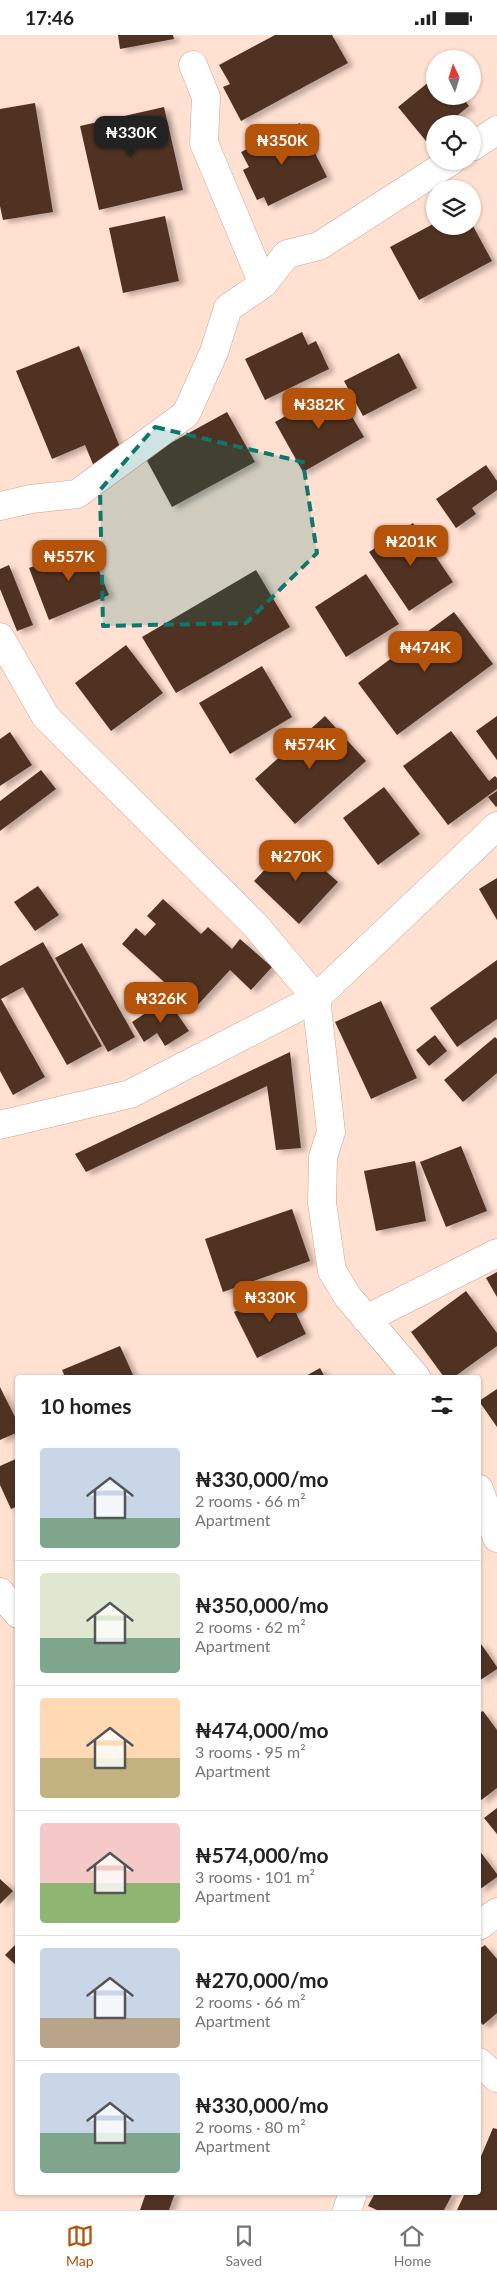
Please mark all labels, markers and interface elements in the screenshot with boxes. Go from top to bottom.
text: 17:46 [25,6,74,29]
north arrow [426,50,481,105]
map controls [426,50,481,235]
pin: ₦330K [96,115,166,158]
button: locate [426,115,481,170]
text: ₦330K [105,122,157,141]
pin: ₦350K [247,123,317,166]
text: ₦350K [256,130,308,149]
button: layers [426,180,481,235]
pin: ₦382K [284,387,354,430]
text: ₦382K [293,394,345,413]
pin: ₦201K [376,525,446,567]
text: ₦201K [385,531,437,550]
pin: ₦557K [34,539,104,582]
text: ₦557K [43,546,95,565]
pin: ₦474K [390,631,460,673]
text: ₦474K [399,637,451,656]
pin: ₦574K [275,727,345,770]
text: ₦574K [284,734,336,753]
pin: ₦270K [261,839,331,882]
text: ₦270K [270,846,322,865]
pin: ₦326K [126,981,196,1024]
text: ₦326K [135,988,187,1007]
pin: ₦330K [235,1281,305,1323]
text: ₦330K [244,1287,296,1306]
icon: filters [428,1391,456,1419]
text: 10 homes [40,1393,131,1418]
text: ₦330,000/mo [195,1466,329,1491]
icon: home [80,1468,140,1528]
text: 2 rooms · 66 m² [195,1491,306,1510]
text: Apartment [195,1510,270,1529]
text: ₦350,000/mo [195,1592,329,1617]
icon: home [80,1593,140,1653]
text: 2 rooms · 62 m² [195,1617,306,1636]
text: Apartment [195,1636,270,1655]
text: ₦474,000/mo [195,1717,329,1742]
icon: home [80,1718,140,1778]
text: 3 rooms · 95 m² [195,1742,306,1761]
text: Apartment [195,1761,270,1780]
text: ₦574,000/mo [195,1842,329,1867]
icon: home [80,1843,140,1903]
text: 3 rooms · 101 m² [195,1867,315,1886]
text: Apartment [195,1886,270,1905]
text: ₦270,000/mo [195,1967,329,1992]
icon: home [80,1968,140,2028]
text: 2 rooms · 66 m² [195,1992,306,2011]
text: Apartment [195,2011,270,2030]
text: ₦330,000/mo [195,2092,329,2117]
icon: home [80,2093,140,2153]
text: 2 rooms · 80 m² [195,2117,306,2136]
text: Apartment [195,2136,270,2155]
tab: Map [66,2222,94,2269]
tab: Saved [226,2222,262,2269]
tab: Home [394,2222,431,2269]

